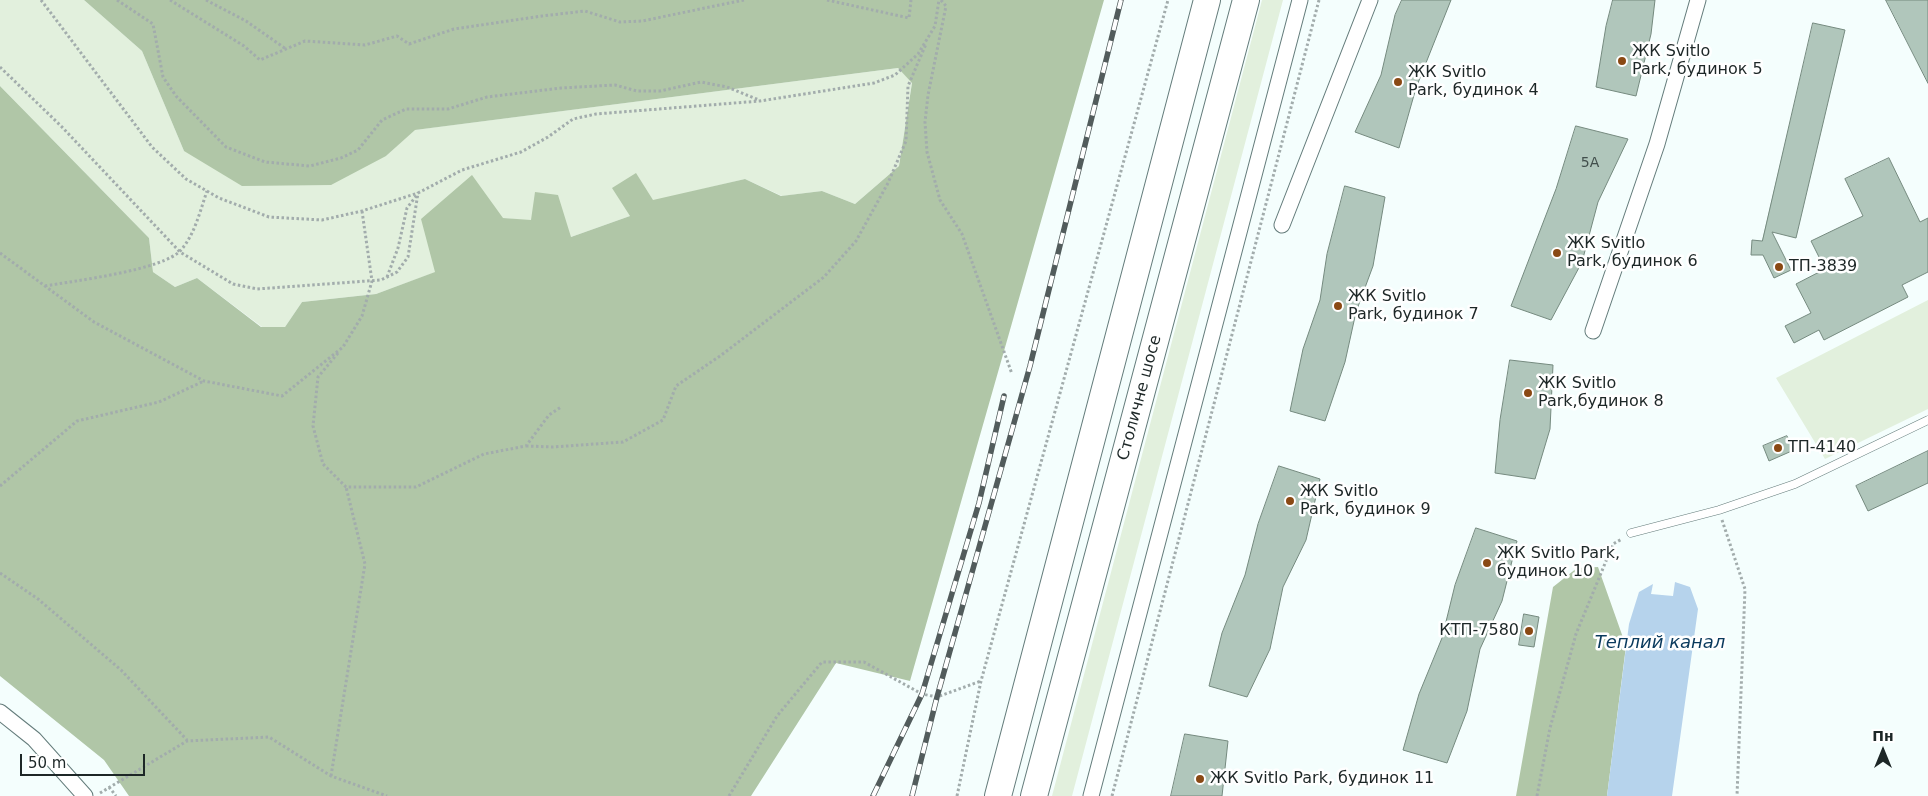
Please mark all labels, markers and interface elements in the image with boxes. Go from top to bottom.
place label: ЖК Svitlo Park, будинок 5 [1632,42,1763,80]
marker: ЖК Svitlo Park, будинок 5 [1616,55,1628,67]
place label: ЖК Svitlo Park, будинок 4 [1408,63,1539,101]
marker: ЖК Svitlo Park, будинок 4 [1392,76,1404,88]
house number: 5А [1581,155,1599,171]
place label: ЖК Svitlo Park, будинок 6 [1567,234,1698,272]
marker: ЖК Svitlo Park, будинок 6 [1551,247,1563,259]
place label: ТП-3839 [1789,257,1857,277]
marker: ТП-3839 [1773,261,1785,273]
place label: ЖК Svitlo Park, будинок 7 [1348,287,1479,325]
marker: ЖК Svitlo Park, будинок 7 [1332,300,1344,312]
street label: Столичне шосе [1114,333,1166,463]
place label: ЖК Svitlo Park,будинок 8 [1538,374,1664,412]
marker: ЖК Svitlo Park,будинок 8 [1522,387,1534,399]
place label: ТП-4140 [1788,438,1856,458]
marker: ТП-4140 [1772,442,1784,454]
place label: ЖК Svitlo Park, будинок 9 [1300,482,1431,520]
marker: ЖК Svitlo Park, будинок 9 [1284,495,1296,507]
place label: ЖК Svitlo Park, будинок 10 [1497,544,1620,582]
marker: ЖК Svitlo Park, будинок 10 [1481,557,1493,569]
place label: КТП-7580 [1439,621,1519,641]
marker: КТП-7580 [1523,625,1535,637]
water label: Теплий канал [1595,632,1725,654]
north arrow [1858,726,1908,776]
text: Пн [1872,728,1894,744]
scale bar [22,744,148,776]
text: 50 m [28,754,66,772]
place label: ЖК Svitlo Park, будинок 11 [1210,769,1434,789]
marker: ЖК Svitlo Park, будинок 11 [1194,773,1206,785]

